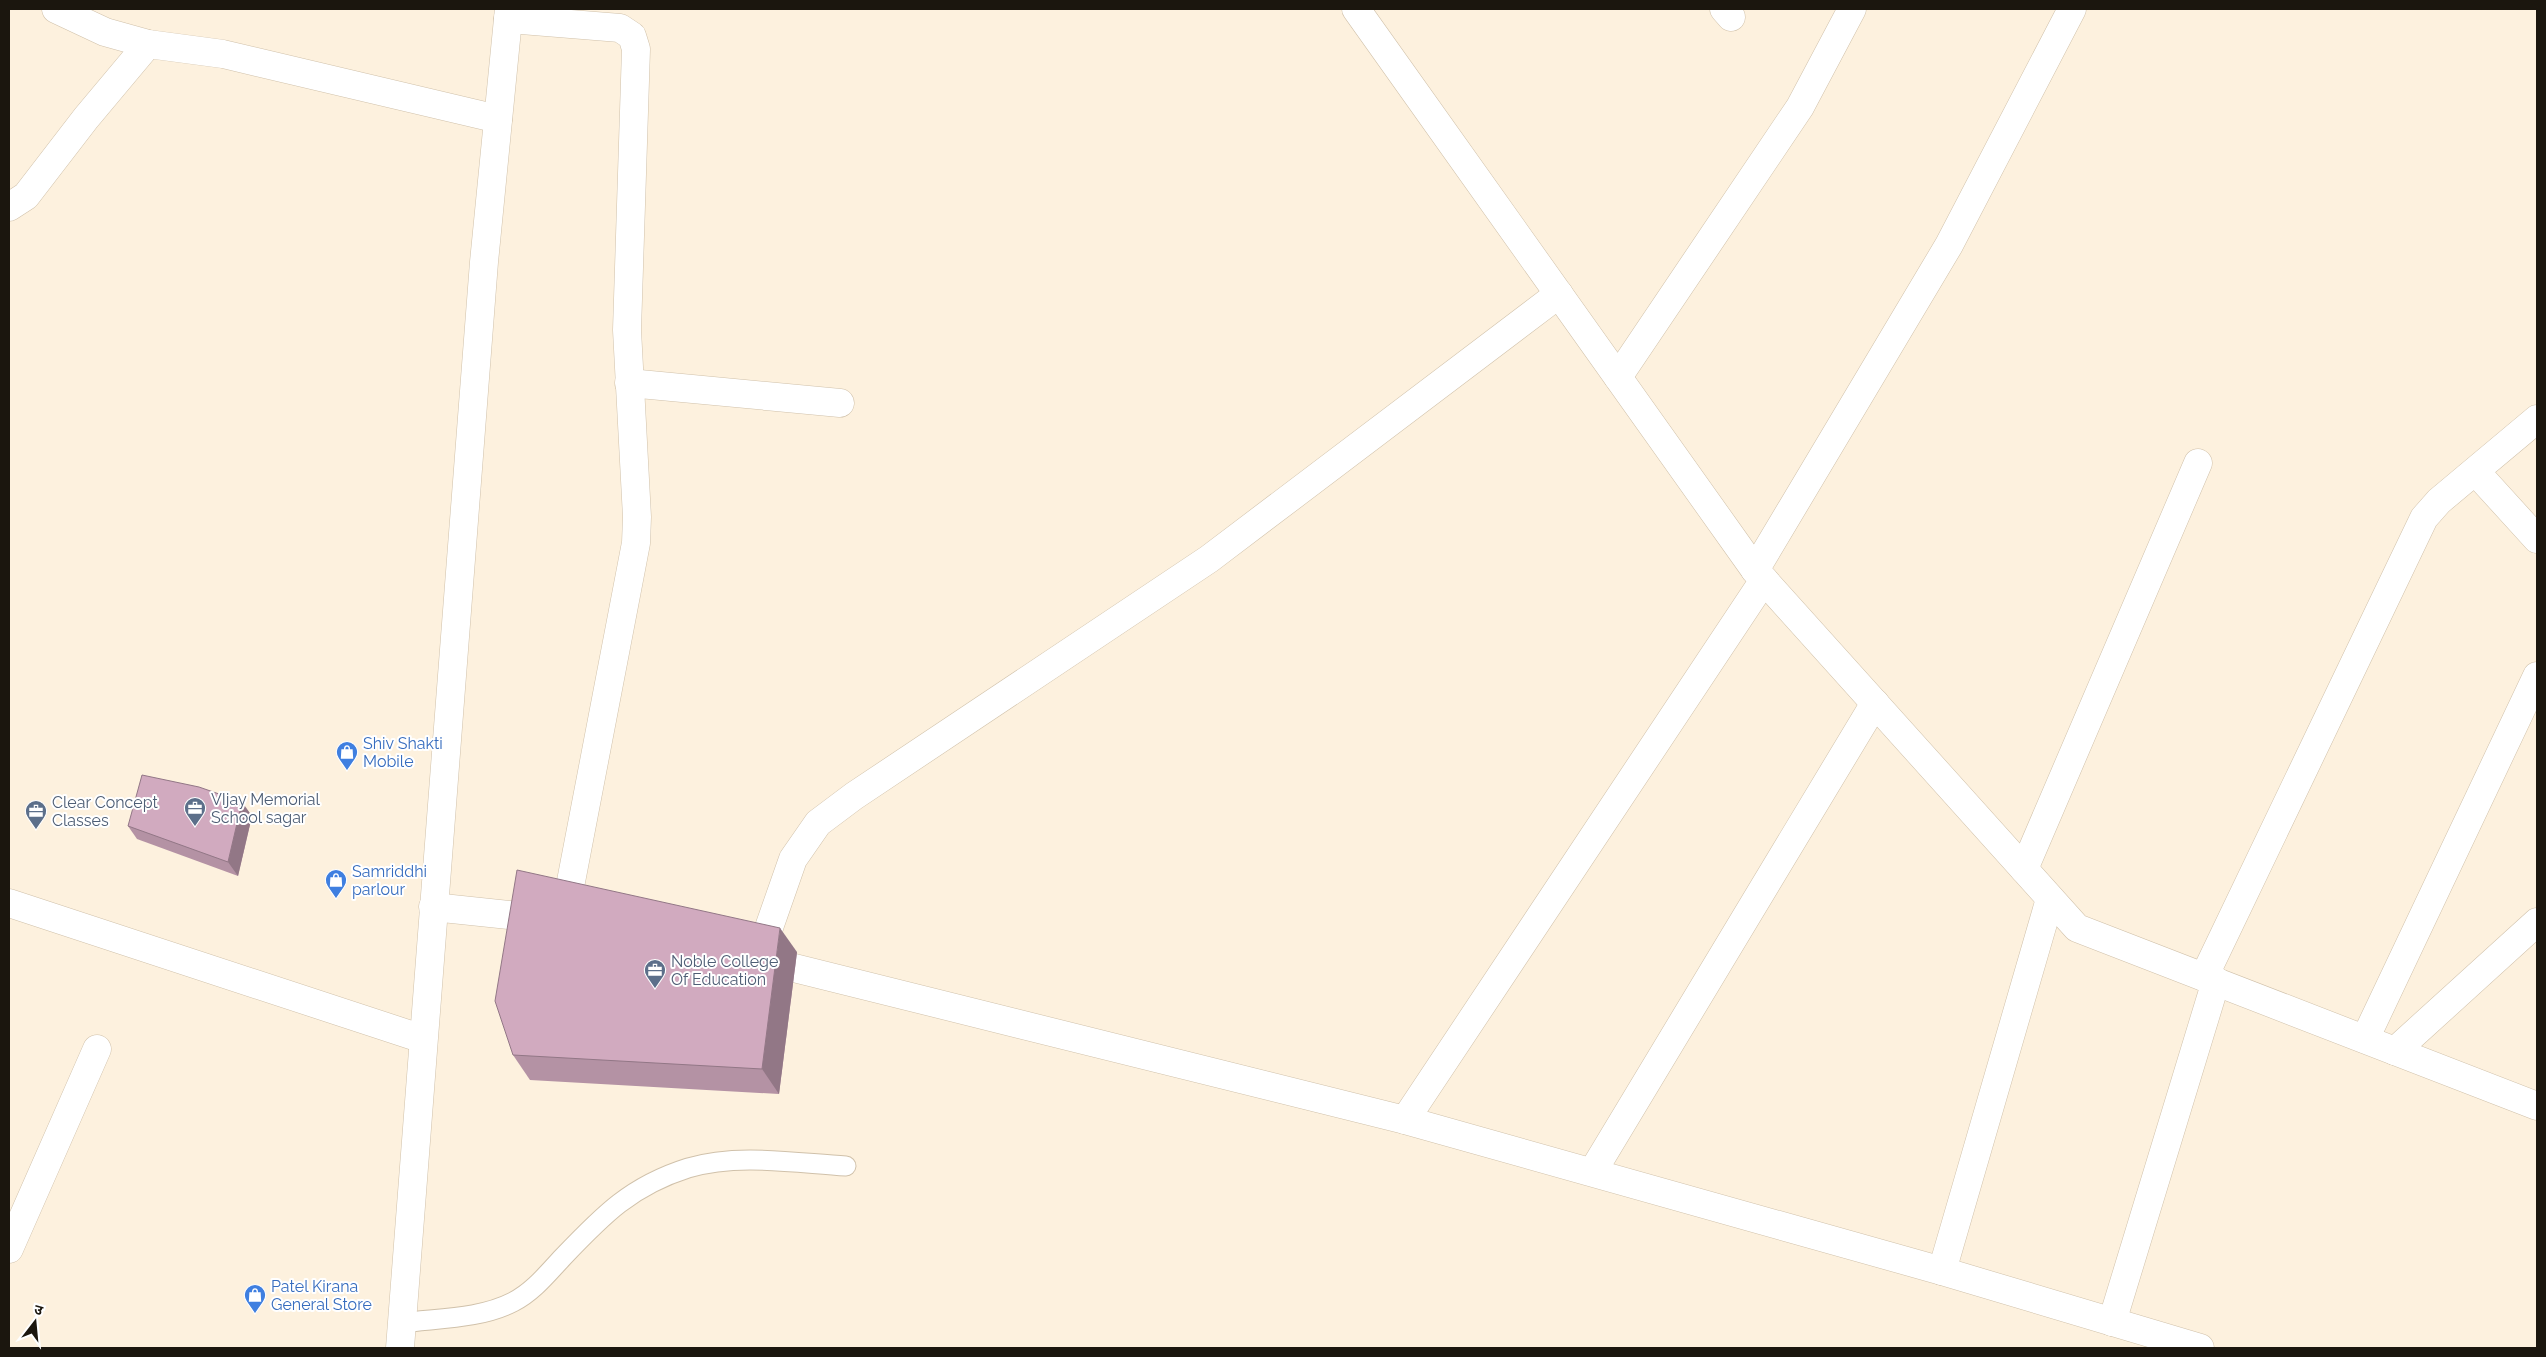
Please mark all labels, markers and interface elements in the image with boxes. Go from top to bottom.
place label: Shiv Shakti Mobile [363,734,443,771]
shop icon: Shiv Shakti Mobile [335,740,359,771]
place label: VIjay Memorial School sagar [211,790,321,827]
place label: Clear Concept Classes [52,793,158,830]
office icon: VIjay Memorial School sagar [183,796,207,827]
office icon: Clear Concept Classes [24,799,48,830]
place label: Samriddhi parlour [352,862,427,899]
shop icon: Samriddhi parlour [324,868,348,899]
place label: Noble College Of Education [671,952,778,989]
office icon: Noble College Of Education [643,958,667,989]
place label: Patel Kirana General Store [271,1277,372,1314]
shop icon: Patel Kirana General Store [243,1283,267,1314]
north arrow [10,1297,60,1347]
text: उ [32,1301,45,1319]

